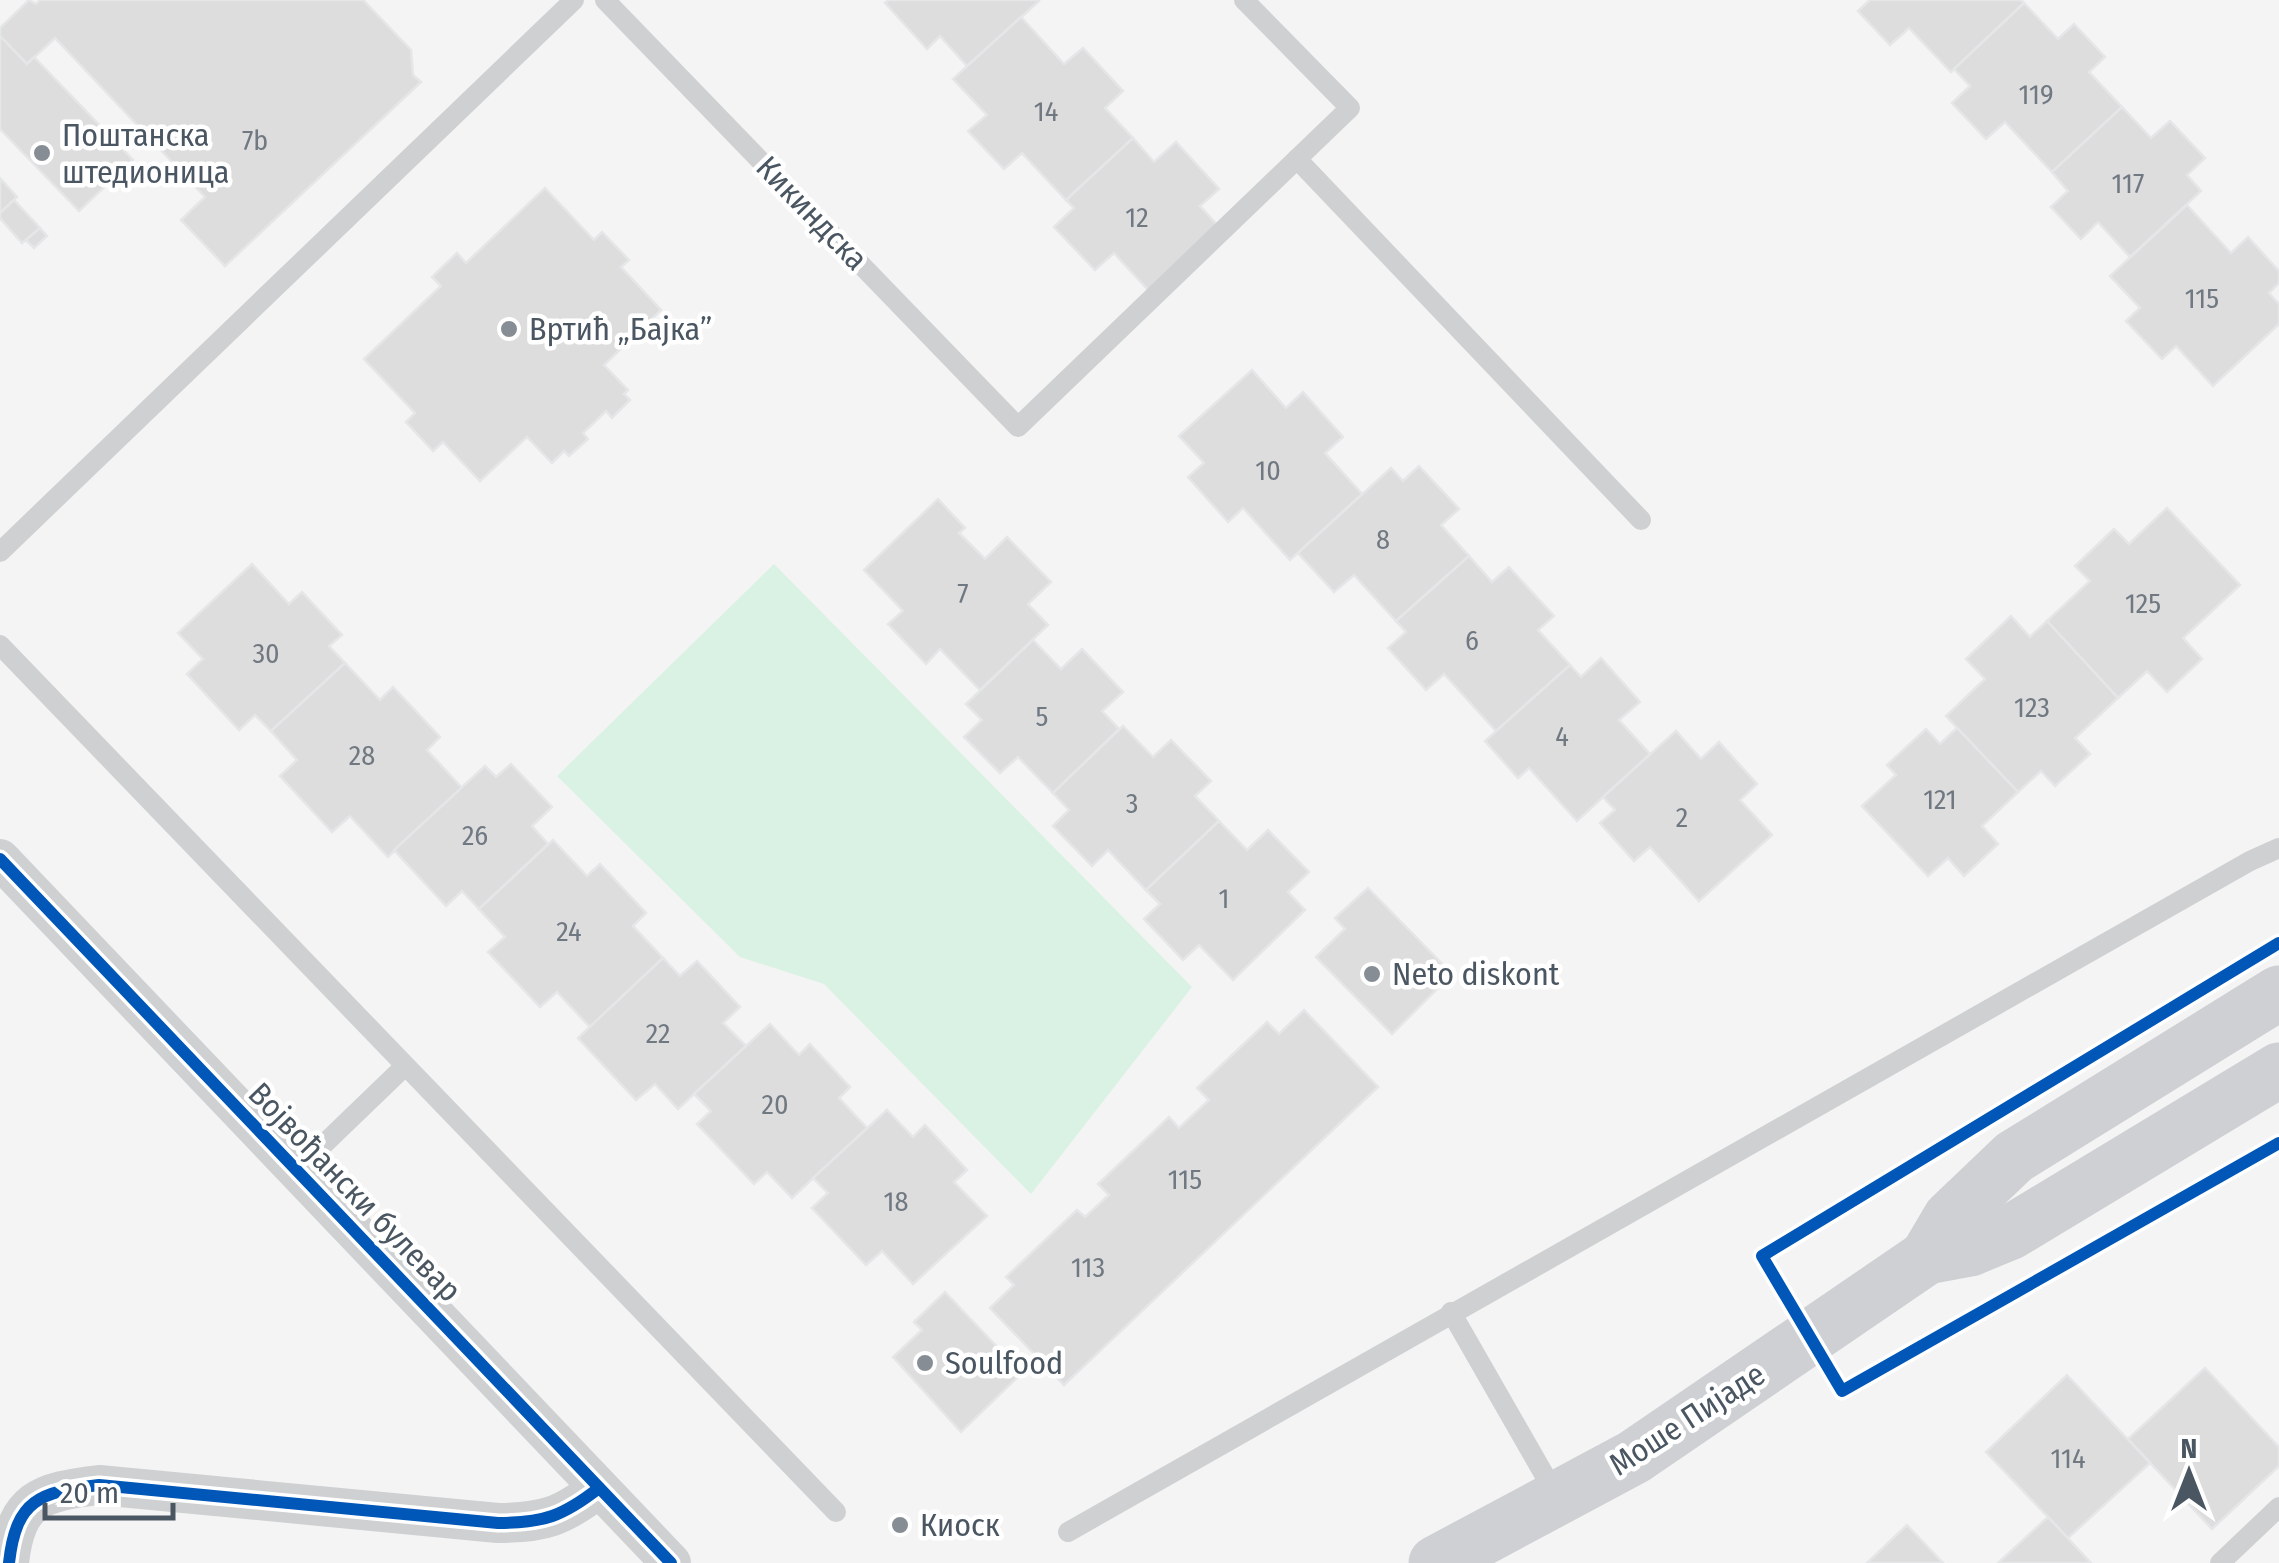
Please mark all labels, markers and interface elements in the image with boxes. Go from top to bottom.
house number: 119 [2018,78,2054,111]
house number: 14 [1034,95,1058,128]
place label: Поштанска штедионица [62,116,230,191]
house number: 7b [242,124,268,157]
marker: Поштанска штедионица [31,142,53,164]
street label: Кикиндска [748,148,876,278]
house number: 117 [2112,167,2144,200]
house number: 12 [1125,201,1149,234]
house number: 115 [2185,282,2219,315]
place label: Вртић „Бајка” [529,310,712,348]
marker: Вртић „Бајка” [498,318,520,340]
house number: 10 [1255,454,1281,487]
house number: 8 [1376,523,1390,556]
house number: 7 [957,577,969,610]
house number: 125 [2125,587,2161,620]
house number: 6 [1465,624,1479,657]
house number: 30 [252,637,280,670]
house number: 123 [2014,691,2050,724]
house number: 5 [1036,700,1048,733]
house number: 4 [1555,720,1569,753]
house number: 28 [349,739,375,772]
house number: 121 [1923,783,1957,816]
house number: 3 [1126,787,1138,820]
house number: 2 [1676,801,1688,834]
house number: 26 [462,819,488,852]
house number: 1 [1219,882,1229,915]
house number: 24 [556,915,582,948]
place label: Neto diskont [1392,955,1560,993]
marker: Neto diskont [1361,963,1383,985]
house number: 22 [646,1017,670,1050]
street label: Војвођански булевар [241,1075,469,1309]
house number: 20 [762,1088,788,1121]
house number: 115 [1168,1163,1202,1196]
house number: 18 [884,1185,908,1218]
house number: 113 [1071,1251,1105,1284]
place label: Soulfood [945,1344,1063,1382]
marker: Soulfood [914,1352,936,1374]
street label: Моше Пијаде [1602,1355,1772,1483]
north arrow [2139,1423,2239,1523]
text: N [2181,1432,2197,1465]
house number: 114 [2050,1442,2086,1475]
scale bar [45,1458,172,1520]
text: 20 m [60,1475,119,1511]
place label: Киоск [920,1506,1000,1544]
marker: Киоск [889,1514,911,1536]

